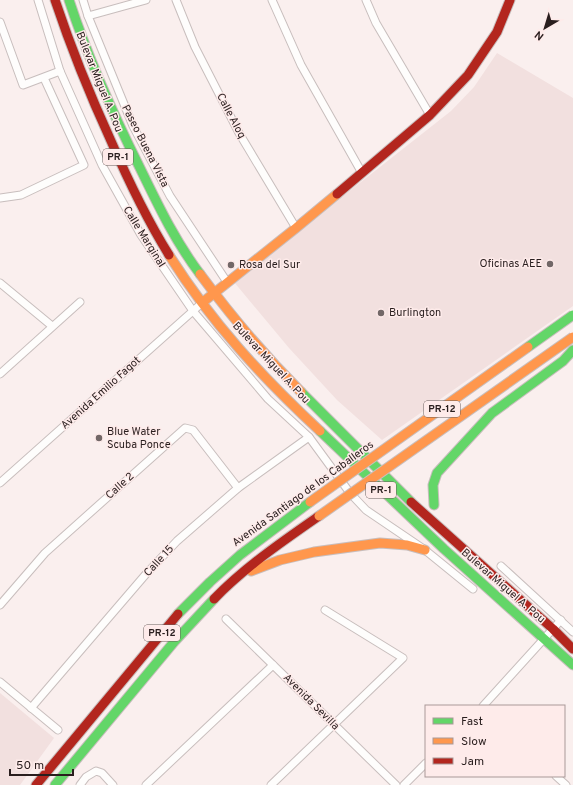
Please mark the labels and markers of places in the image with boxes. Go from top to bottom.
place label: Oficinas AEE [480,257,542,271]
place label: Rosa del Sur [239,258,301,272]
marker: Oficinas AEE [545,259,555,269]
marker: Rosa del Sur [226,260,236,270]
place label: Burlington [389,306,441,320]
marker: Burlington [376,308,386,318]
place label: Blue Water Scuba Ponce [107,425,171,452]
marker: Blue Water Scuba Ponce [94,433,104,443]

